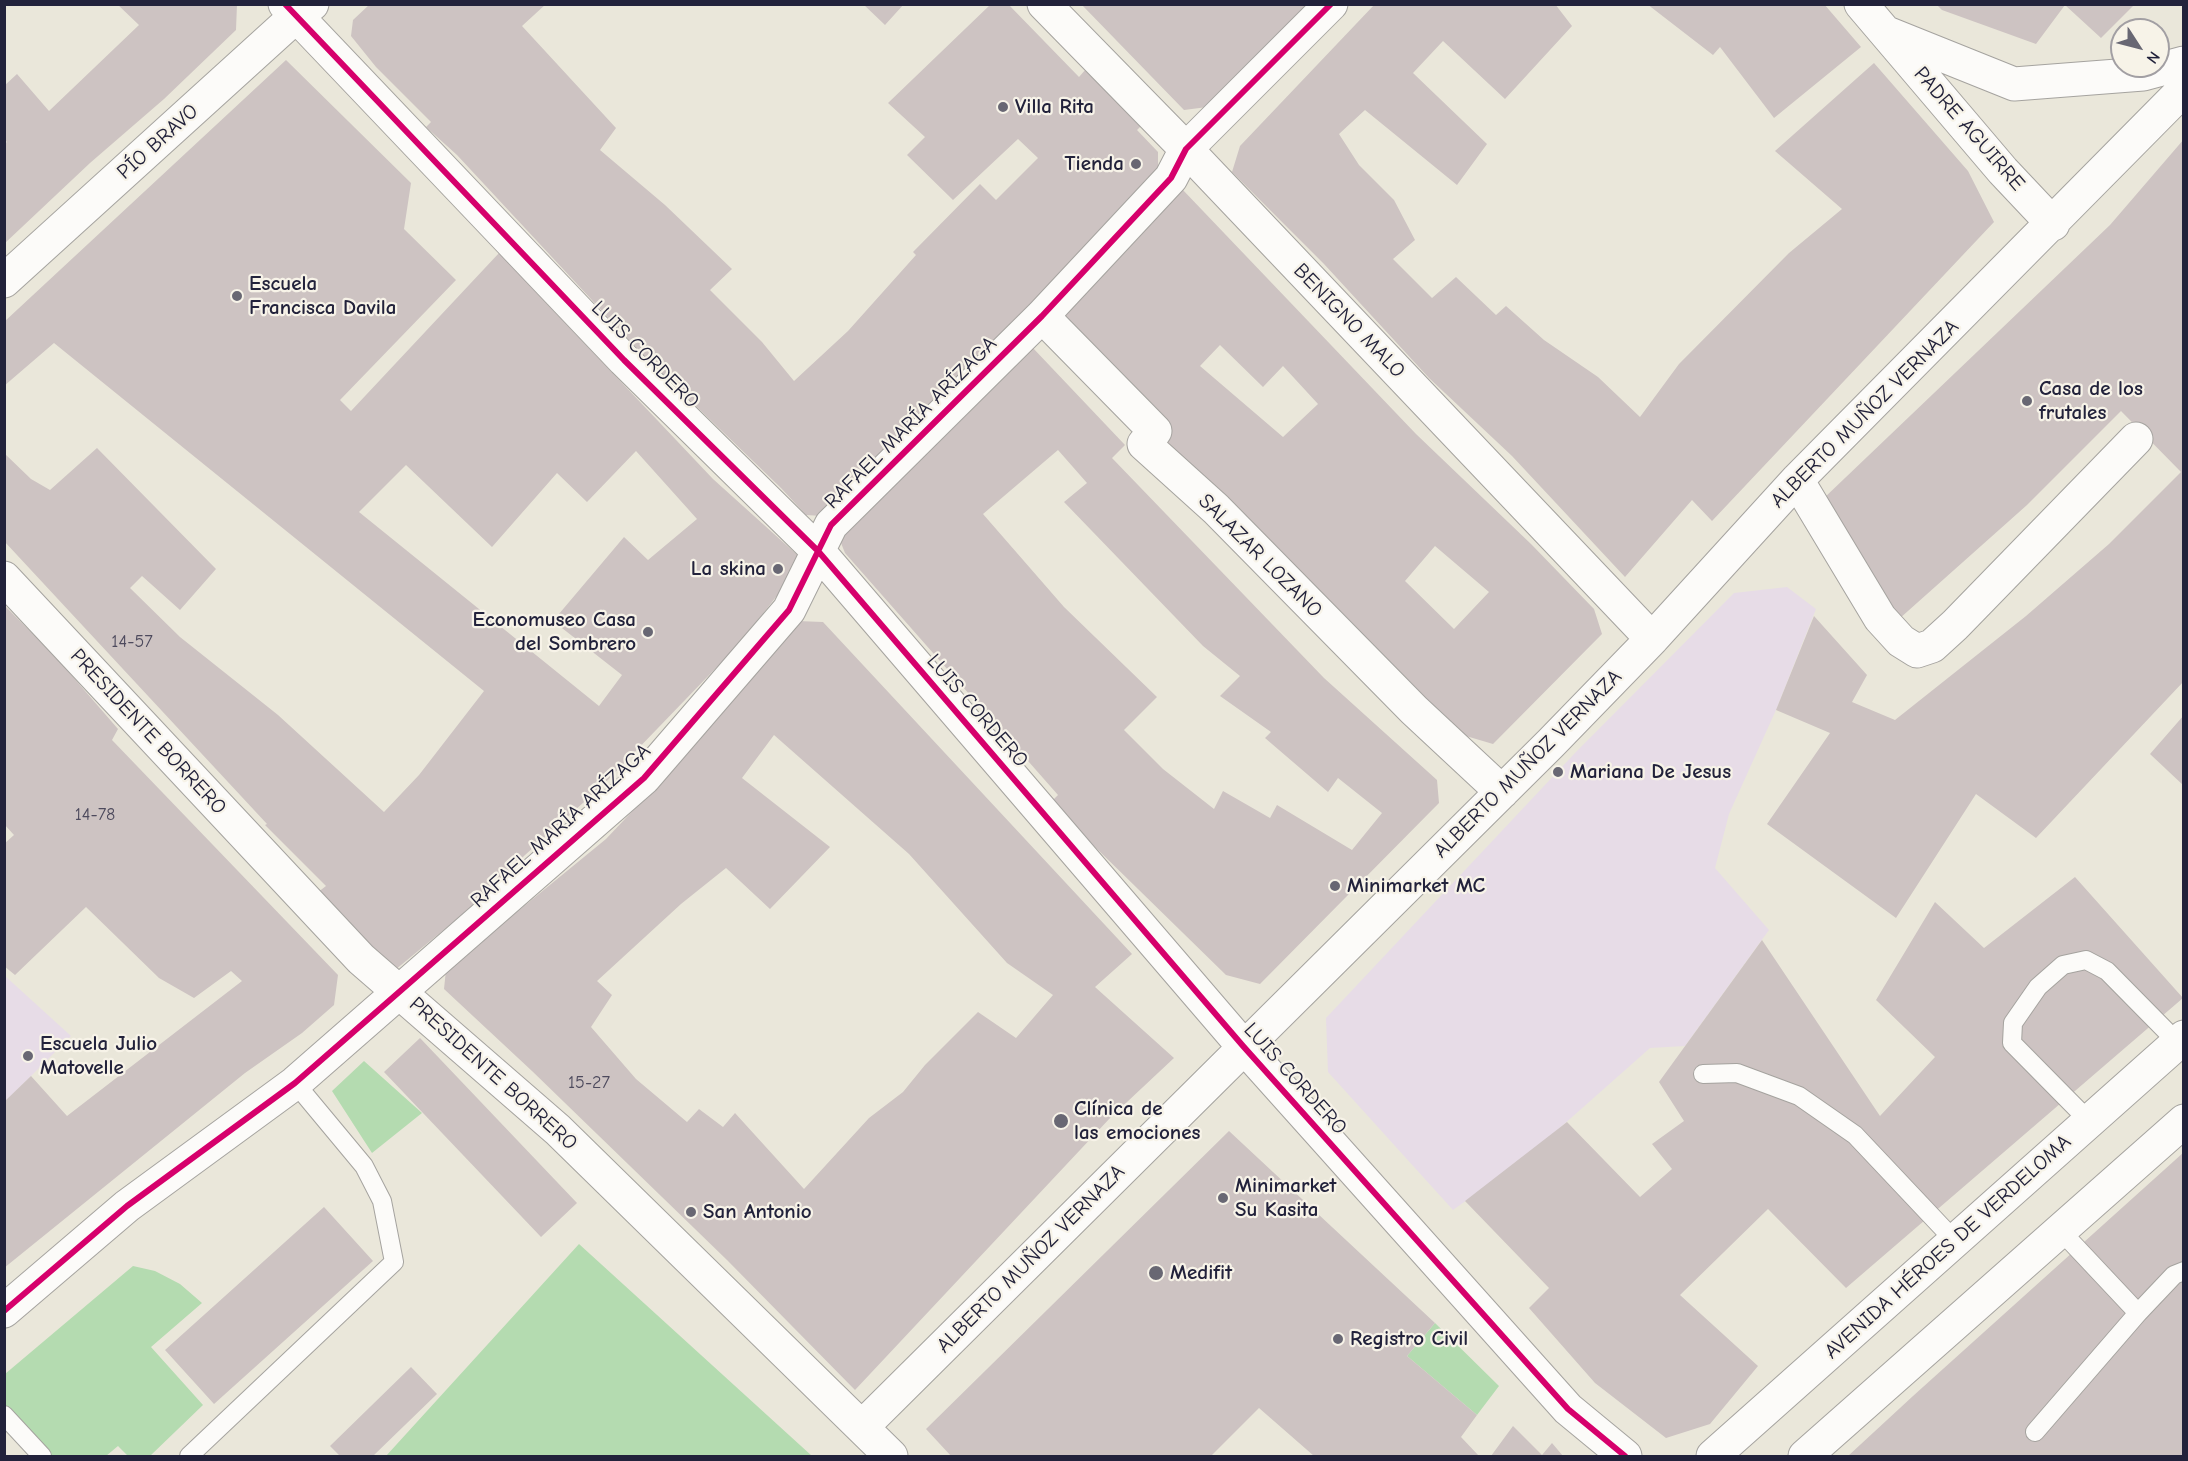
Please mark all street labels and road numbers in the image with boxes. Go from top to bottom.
street label: PADRE AGUIRRE [1908,62,2030,196]
street label: PÍO BRAVO [112,99,204,185]
street label: BENIGNO MALO [1288,258,1410,384]
street label: LUIS CORDERO [586,296,704,414]
street label: ALBERTO MUÑOZ VERNAZA [1766,315,1964,513]
street label: RAFAEL MARÍA ARÍZAGA [820,332,1002,514]
street label: SALAZAR LOZANO [1193,489,1327,623]
street label: PRESIDENTE BORRERO [65,644,231,820]
street label: LUIS CORDERO [921,649,1033,773]
street label: ALBERTO MUÑOZ VERNAZA [1429,665,1627,863]
street label: RAFAEL MARÍA ARÍZAGA [466,739,656,913]
street label: PRESIDENTE BORRERO [404,992,582,1156]
street label: LUIS CORDERO [1238,1018,1352,1140]
street label: AVENIDA HÉROES DE VERDELOMA [1820,1130,2076,1364]
street label: ALBERTO MUÑOZ VERNAZA [932,1160,1130,1358]

